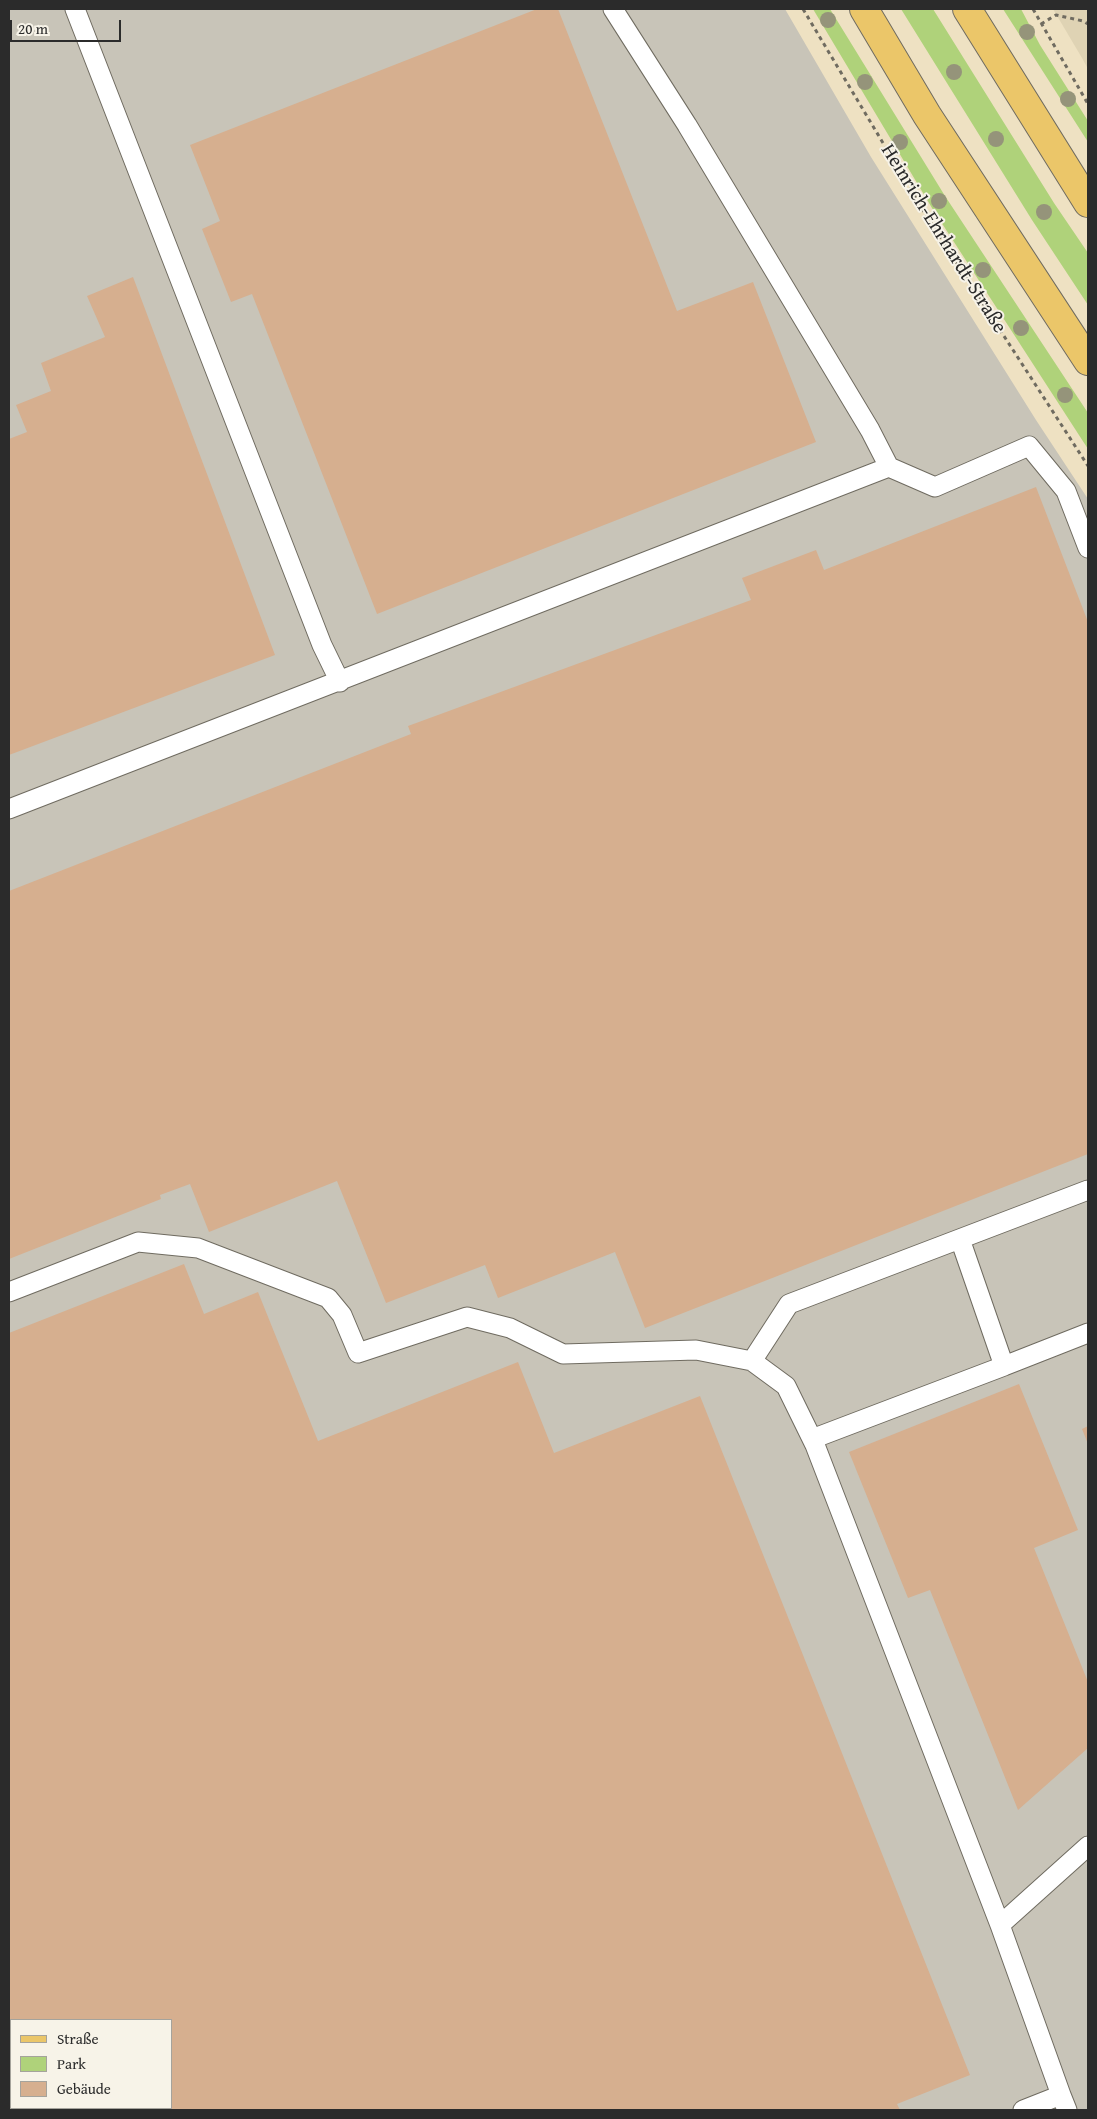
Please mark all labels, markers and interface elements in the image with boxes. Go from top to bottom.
scale bar [12,10,124,42]
text: 20 m [18,18,48,39]
street label: Heinrich-Ehrhardt-Straße [875,140,1011,338]
legend [10,2019,172,2109]
text: Straße [57,2028,99,2049]
text: Park [57,2053,86,2074]
text: Gebäude [57,2078,111,2099]

